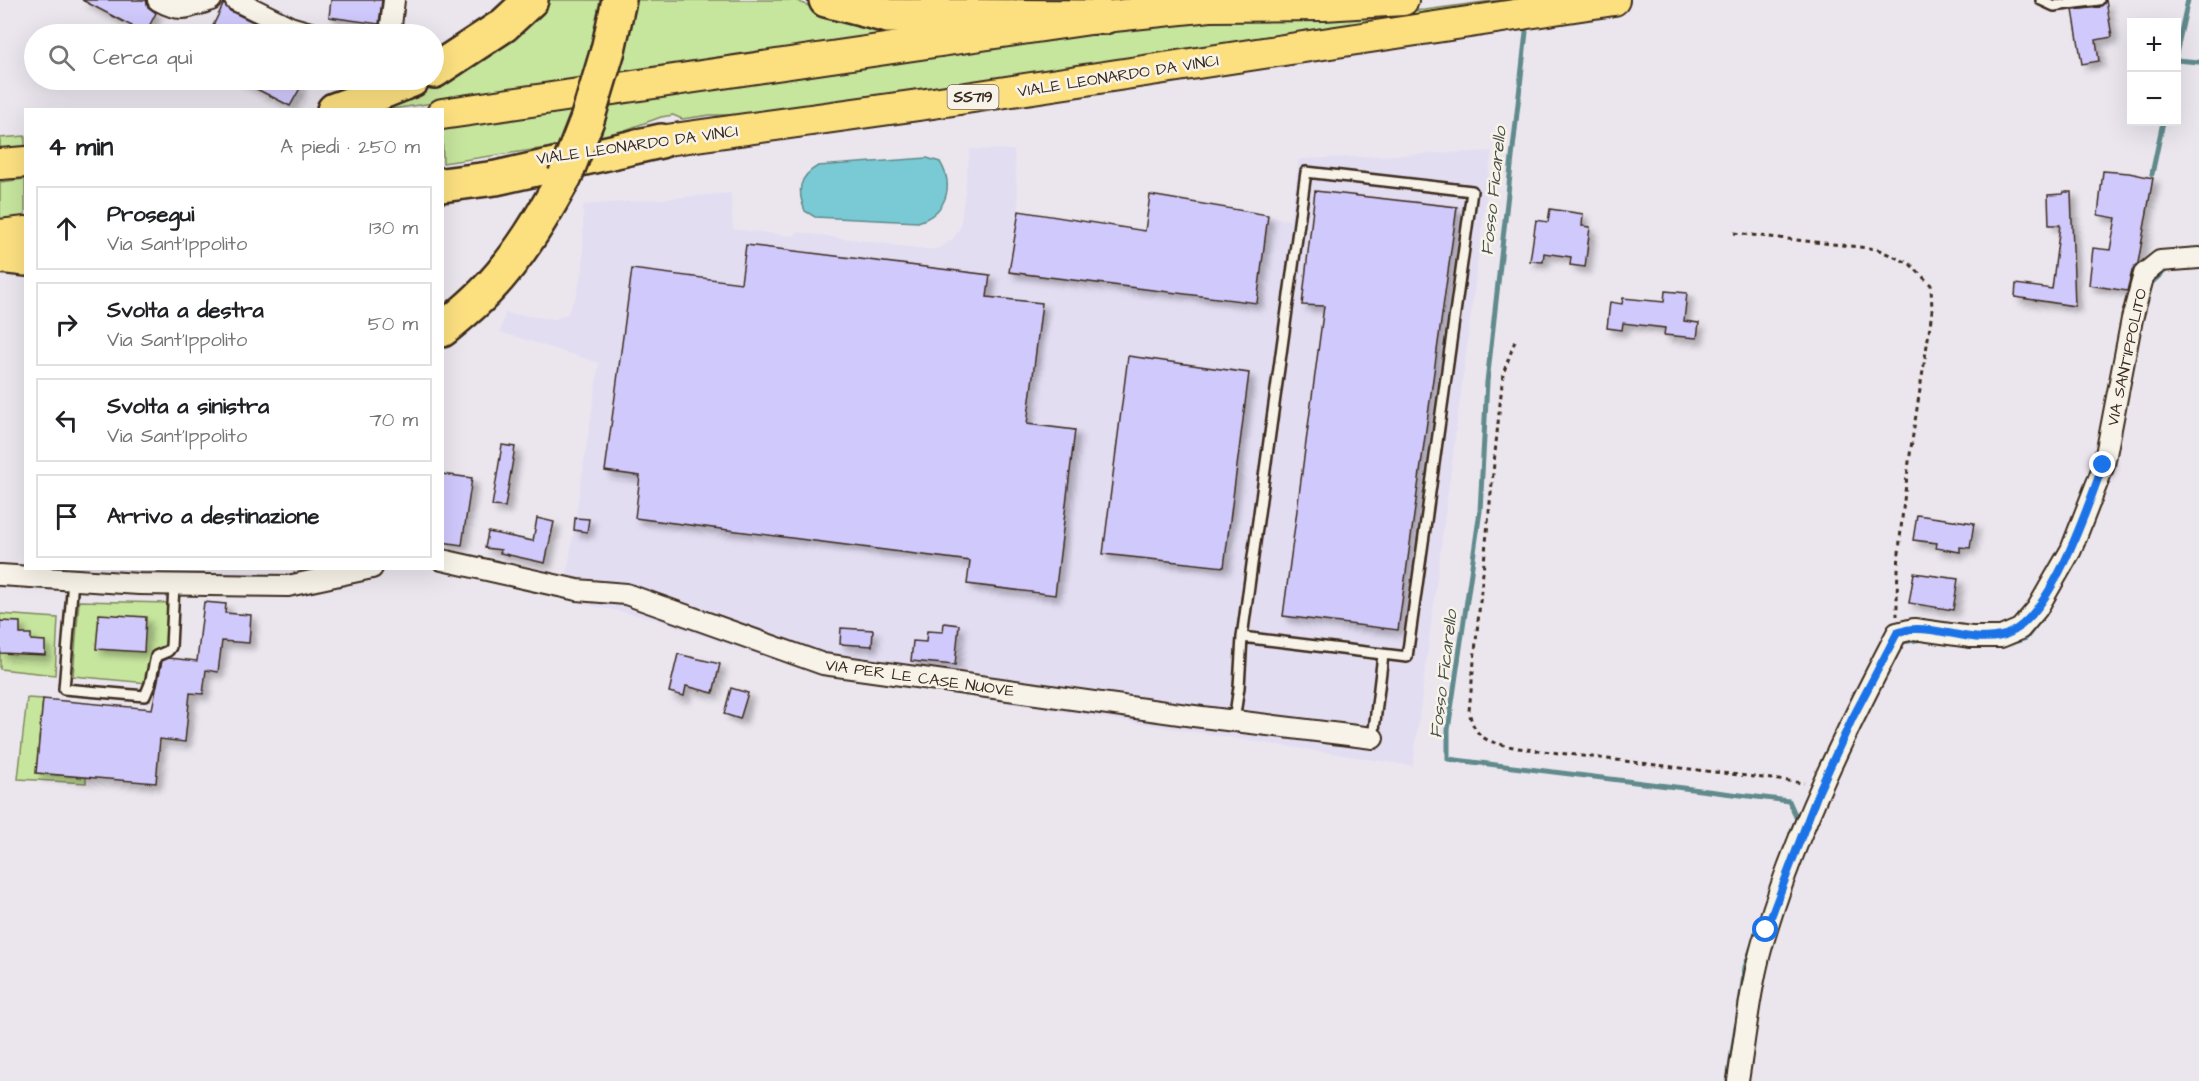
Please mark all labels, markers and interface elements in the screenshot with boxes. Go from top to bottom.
map controls [2127,18,2181,126]
button: + [2127,18,2181,72]
search box [24,24,444,90]
icon: search [45,41,78,74]
text: Cerca qui [93,42,192,73]
street label: VIALE LEONARDO DA VINCI [1016,49,1220,103]
button: − [2127,72,2181,126]
road number: SS719 [948,85,998,109]
street label: VIALE LEONARDO DA VINCI [535,120,739,170]
water label: Fosso Ficarello [1474,124,1513,257]
text: 4 min [48,129,113,165]
text: A piedi · 250 m [280,133,420,161]
text: Prosegui [107,199,194,230]
icon: ahead [50,212,83,245]
text: 130 m [369,214,418,242]
text: Via Sant'Ippolito [107,230,247,258]
street label: VIA SANT'IPPOLITO [2102,286,2152,428]
text: Svolta a destra [107,295,264,326]
icon: right [50,308,83,341]
text: 50 m [368,310,418,338]
text: Via Sant'Ippolito [107,326,247,354]
text: Svolta a sinistra [107,391,269,422]
icon: left [50,404,83,437]
text: 70 m [370,406,418,434]
text: Via Sant'Ippolito [107,422,247,450]
route end [2089,451,2115,477]
icon: arrive [50,500,83,533]
text: Arrivo a destinazione [107,501,319,532]
water label: Fosso Ficarello [1423,607,1464,740]
street label: VIA PER LE CASE NUOVE [824,654,1016,702]
route start [1752,916,1778,942]

